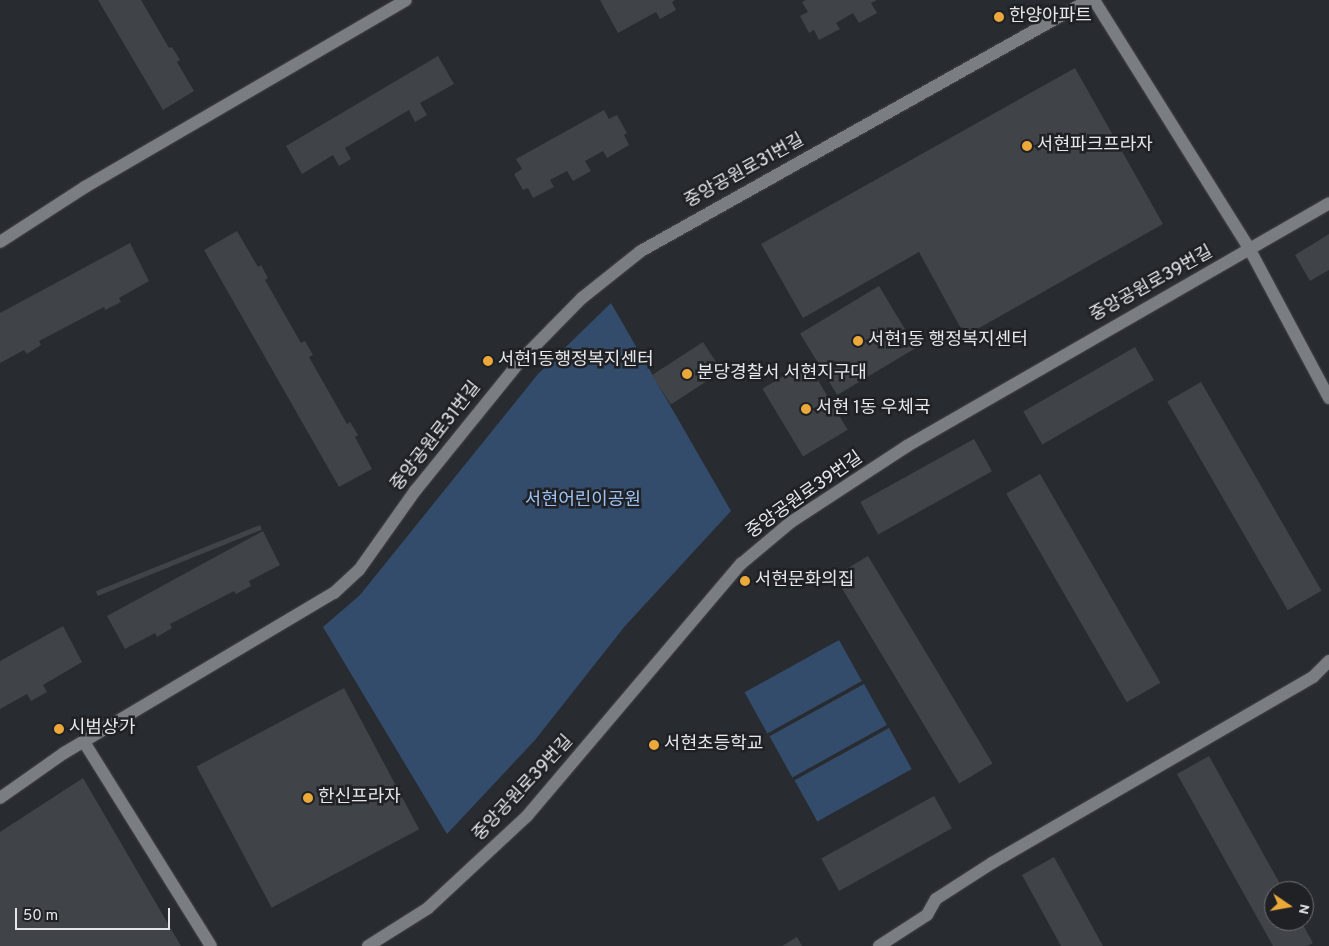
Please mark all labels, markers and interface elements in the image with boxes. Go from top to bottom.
place label: 한양아파트 [1009,6,1092,28]
marker: 한양아파트 [993,11,1005,23]
street label: 중앙공원로31번길 [681,130,809,214]
place label: 서현파크프라자 [1037,135,1153,157]
marker: 서현파크프라자 [1021,140,1033,152]
street label: 중앙공원로39번길 [1087,242,1217,328]
place label: 서현1동 행정복지센터 [868,330,1028,352]
marker: 서현1동 행정복지센터 [852,335,864,347]
place label: 서현1동행정복지센터 [498,350,654,372]
marker: 서현1동행정복지센터 [482,355,494,367]
place label: 분당경찰서 서현지구대 [697,363,867,385]
marker: 분당경찰서 서현지구대 [681,368,693,380]
street label: 중앙공원로31번길 [387,378,487,496]
place label: 서현 1동 우체국 [816,398,931,420]
marker: 서현 1동 우체국 [800,403,812,415]
street label: 중앙공원로39번길 [743,448,867,544]
park label: 서현어린이공원 [525,490,641,512]
place label: 서현문화의집 [755,570,854,592]
marker: 서현문화의집 [739,575,751,587]
place label: 시범상가 [69,718,135,740]
marker: 시범상가 [53,723,65,735]
street label: 중앙공원로39번길 [469,731,579,847]
place label: 서현초등학교 [664,734,763,756]
marker: 서현초등학교 [648,739,660,751]
place label: 한신프라자 [318,787,401,809]
marker: 한신프라자 [302,792,314,804]
north arrow [1264,881,1314,931]
scale bar [18,898,172,930]
text: N [1294,902,1313,916]
text: 50 m [23,907,58,926]

